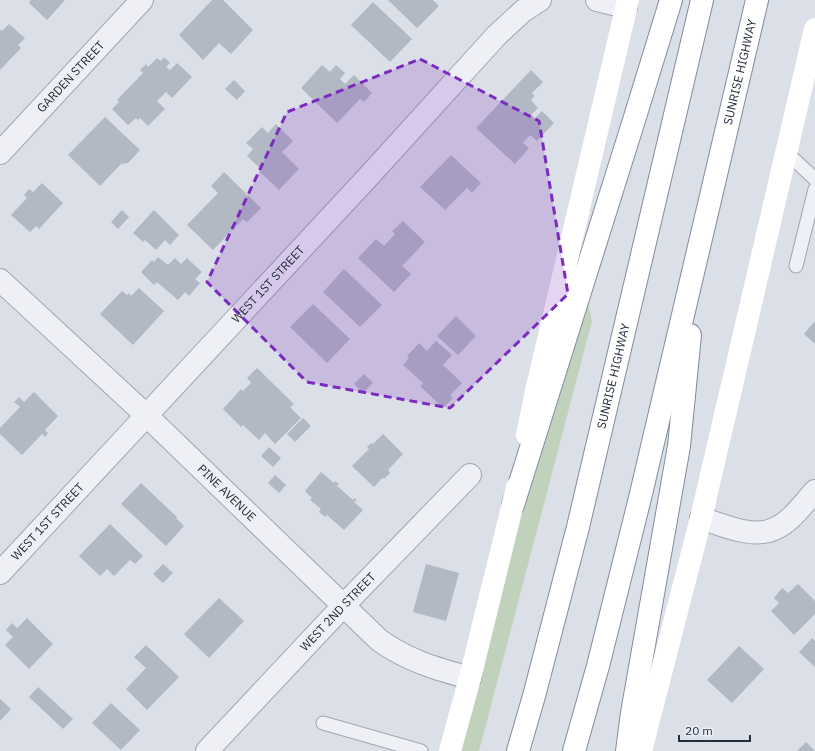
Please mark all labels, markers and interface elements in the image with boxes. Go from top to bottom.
street label: SUNRISE HIGHWAY [720,18,759,126]
street label: GARDEN STREET [33,37,107,115]
street label: WEST 1ST STREET [228,242,308,326]
street label: SUNRISE HIGHWAY [593,322,633,430]
street label: PINE AVENUE [195,461,259,524]
street label: WEST 1ST STREET [8,479,87,563]
street label: WEST 2ND STREET [297,569,379,654]
scale bar [679,717,750,743]
text: 20 m [685,723,713,738]

